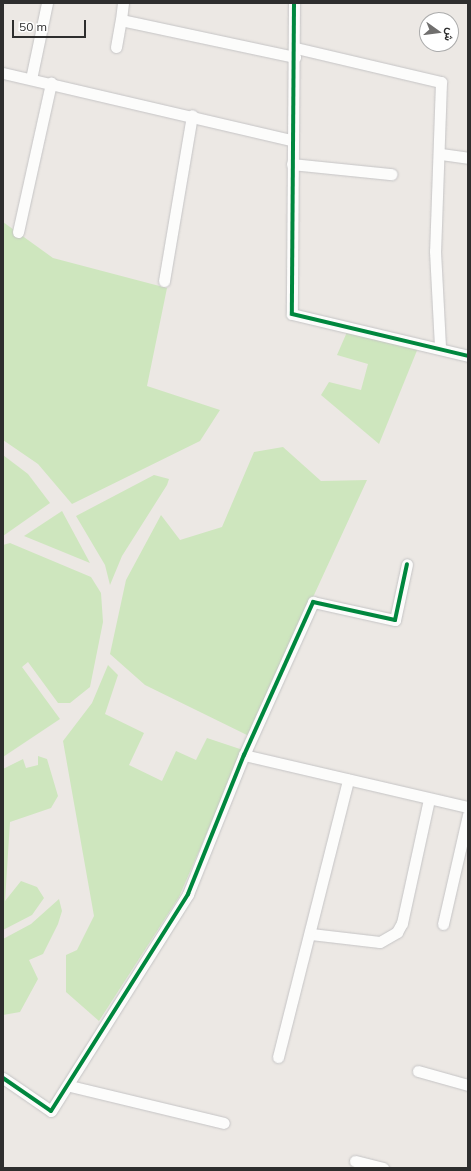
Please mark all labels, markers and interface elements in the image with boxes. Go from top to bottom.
scale bar [14,12,88,38]
north arrow [419,12,459,52]
text: 50 m [19,19,47,34]
text: ش [441,27,458,43]

